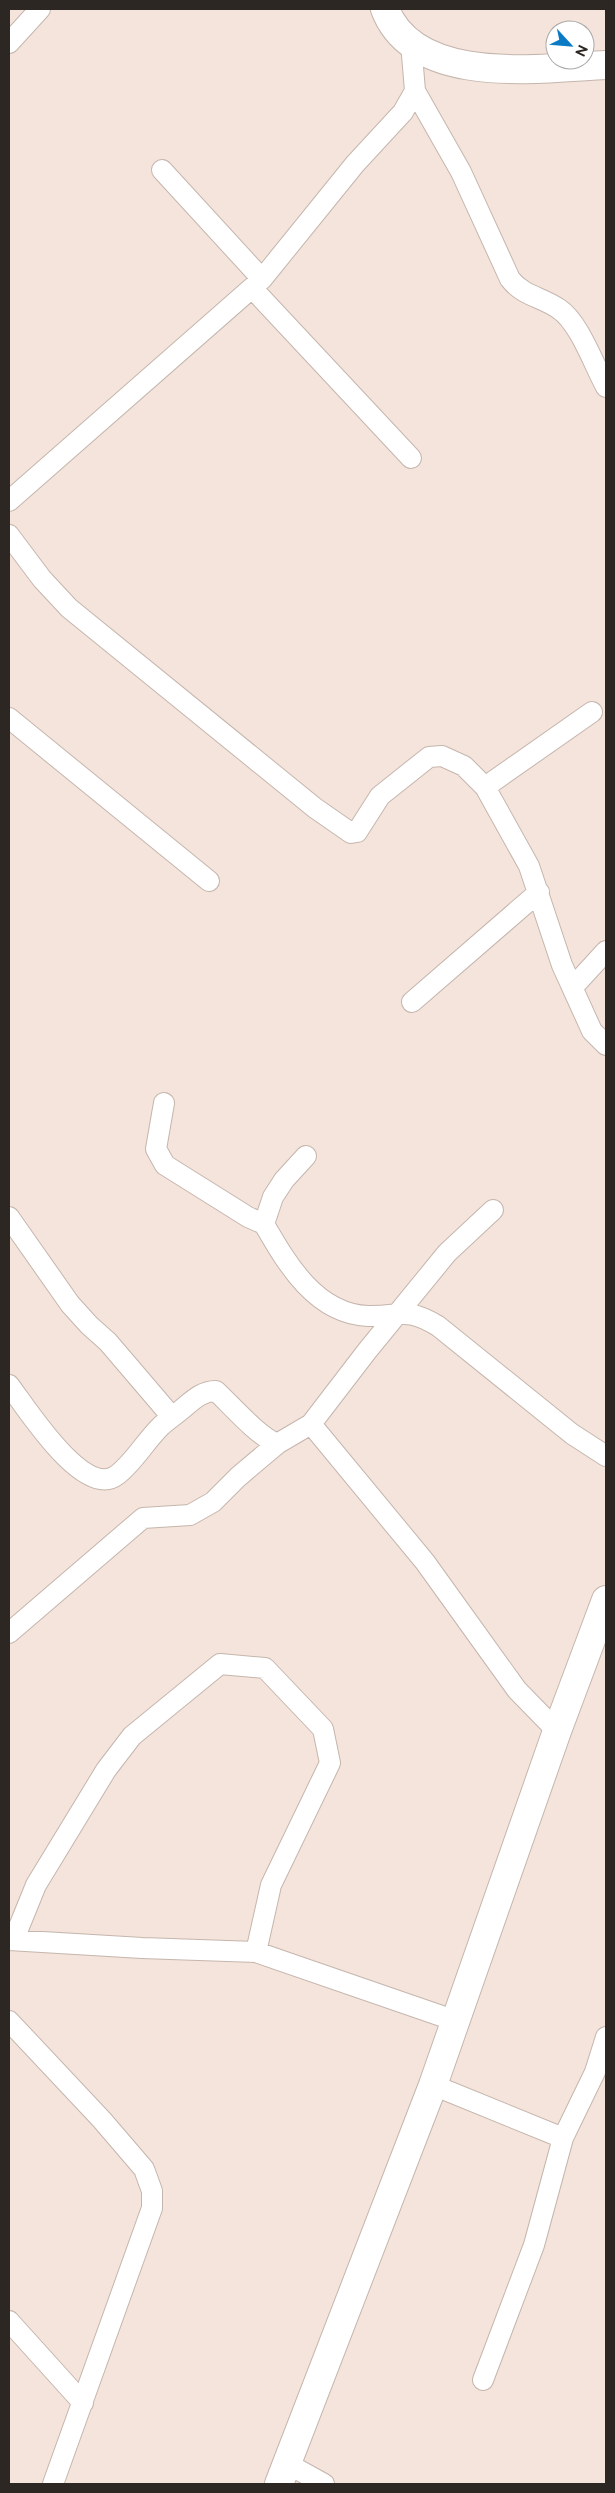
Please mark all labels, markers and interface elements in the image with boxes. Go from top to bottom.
north arrow [545,20,595,70]
text: N [572,42,591,59]

